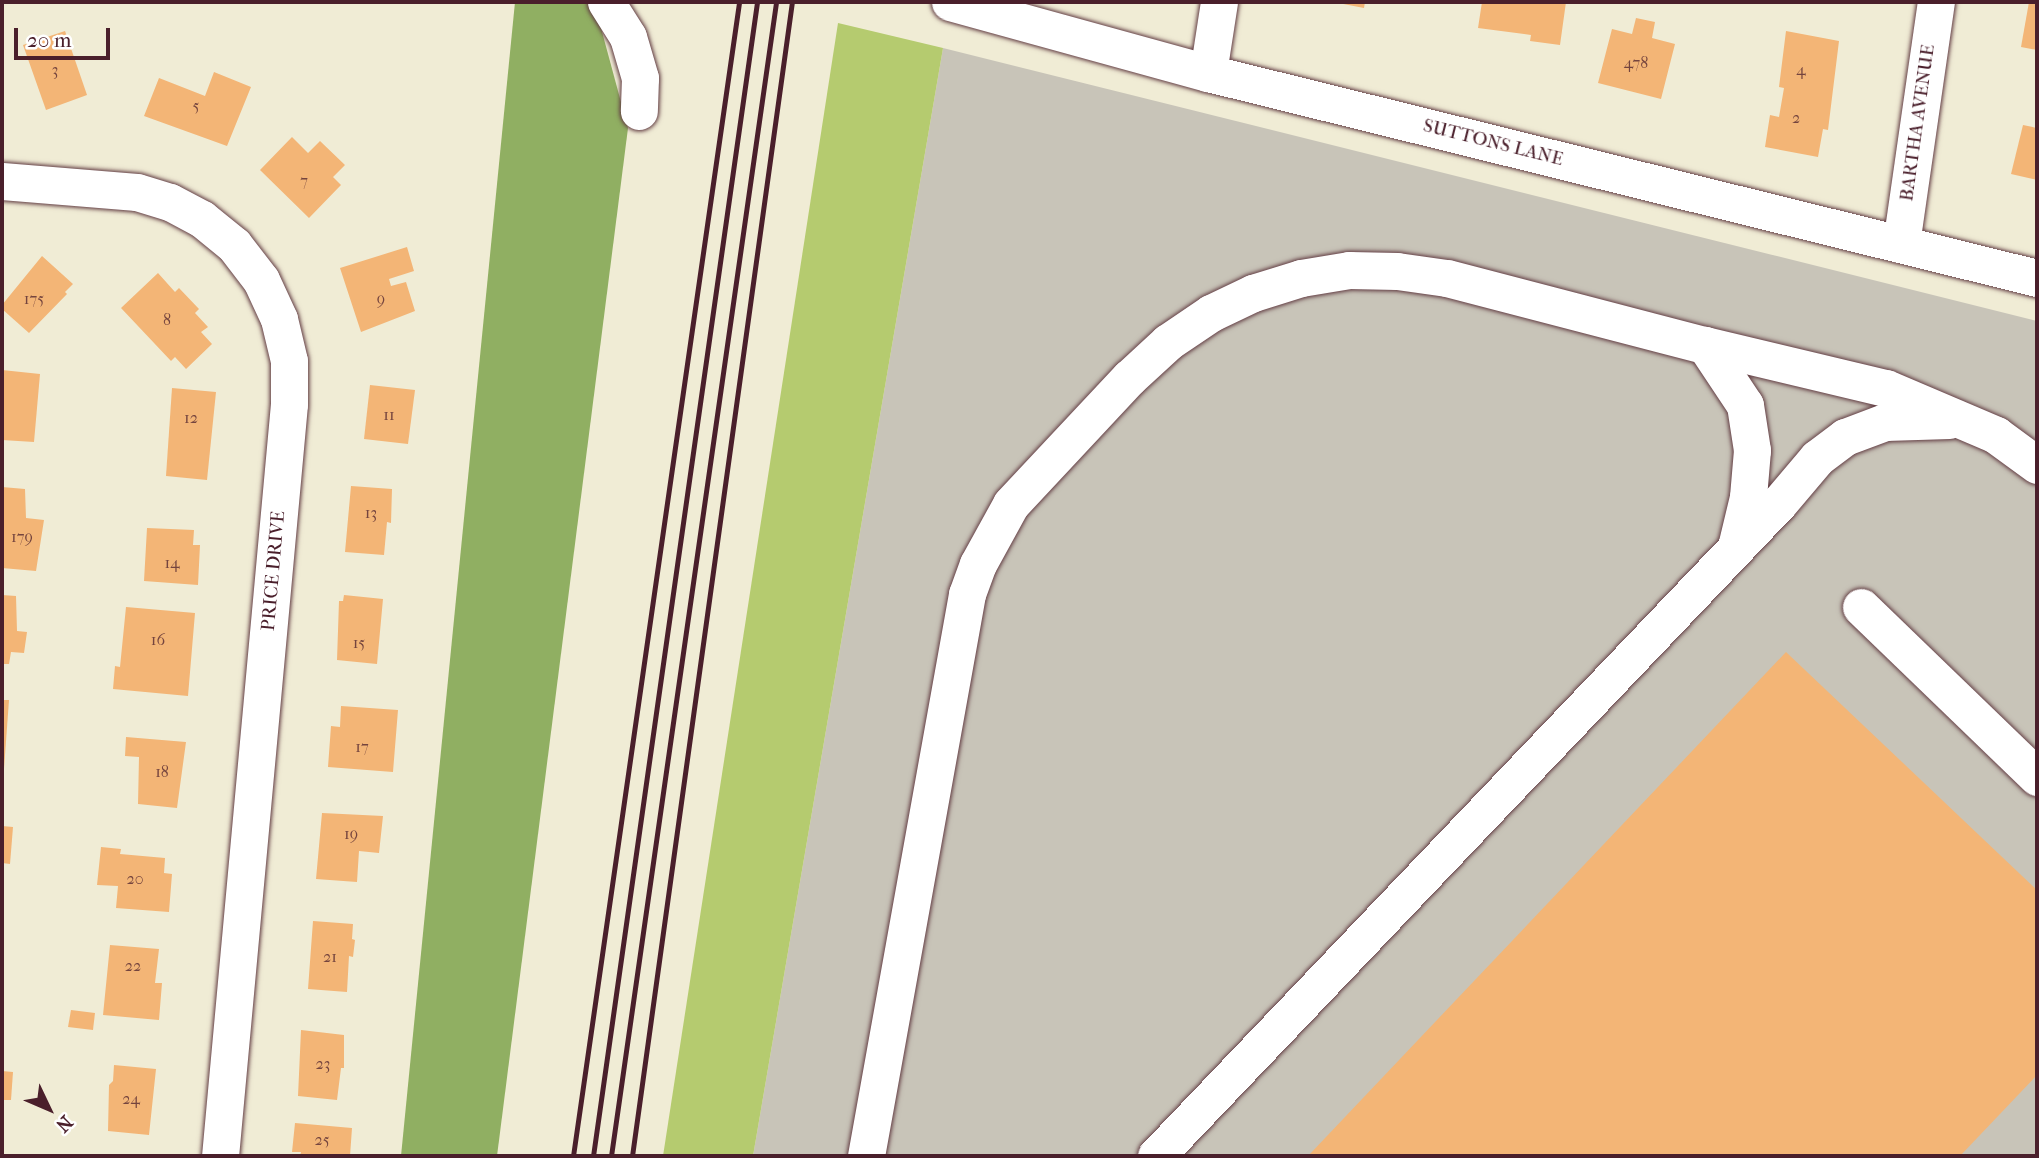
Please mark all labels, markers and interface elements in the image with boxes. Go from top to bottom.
scale bar [18,14,114,58]
text: 20 m [27,28,71,52]
street label: BARTHA AVENUE [1896,43,1940,203]
house number: 478 [1624,53,1648,73]
house number: 3 [52,60,58,80]
house number: 4 [1796,60,1806,80]
house number: 5 [193,96,199,116]
house number: 2 [1792,108,1800,128]
street label: SUTTONS LANE [1421,115,1565,171]
house number: 7 [300,171,308,191]
house number: 175 [24,289,44,309]
house number: 9 [377,289,385,309]
house number: 8 [163,310,171,330]
house number: 11 [383,405,395,425]
house number: 12 [184,408,198,428]
house number: 13 [365,503,377,523]
street label: PRICE DRIVE [257,510,291,632]
house number: 179 [11,527,33,547]
house number: 14 [164,553,180,573]
house number: 16 [151,630,165,650]
house number: 15 [353,633,365,653]
house number: 17 [355,737,369,757]
house number: 18 [155,762,169,782]
house number: 19 [344,824,358,844]
house number: 20 [126,869,144,889]
house number: 21 [323,947,337,967]
house number: 22 [125,956,141,976]
house number: 23 [316,1054,330,1074]
north arrow [14,1074,84,1144]
house number: 24 [122,1089,140,1109]
text: N [51,1111,77,1136]
house number: 25 [314,1130,330,1150]

